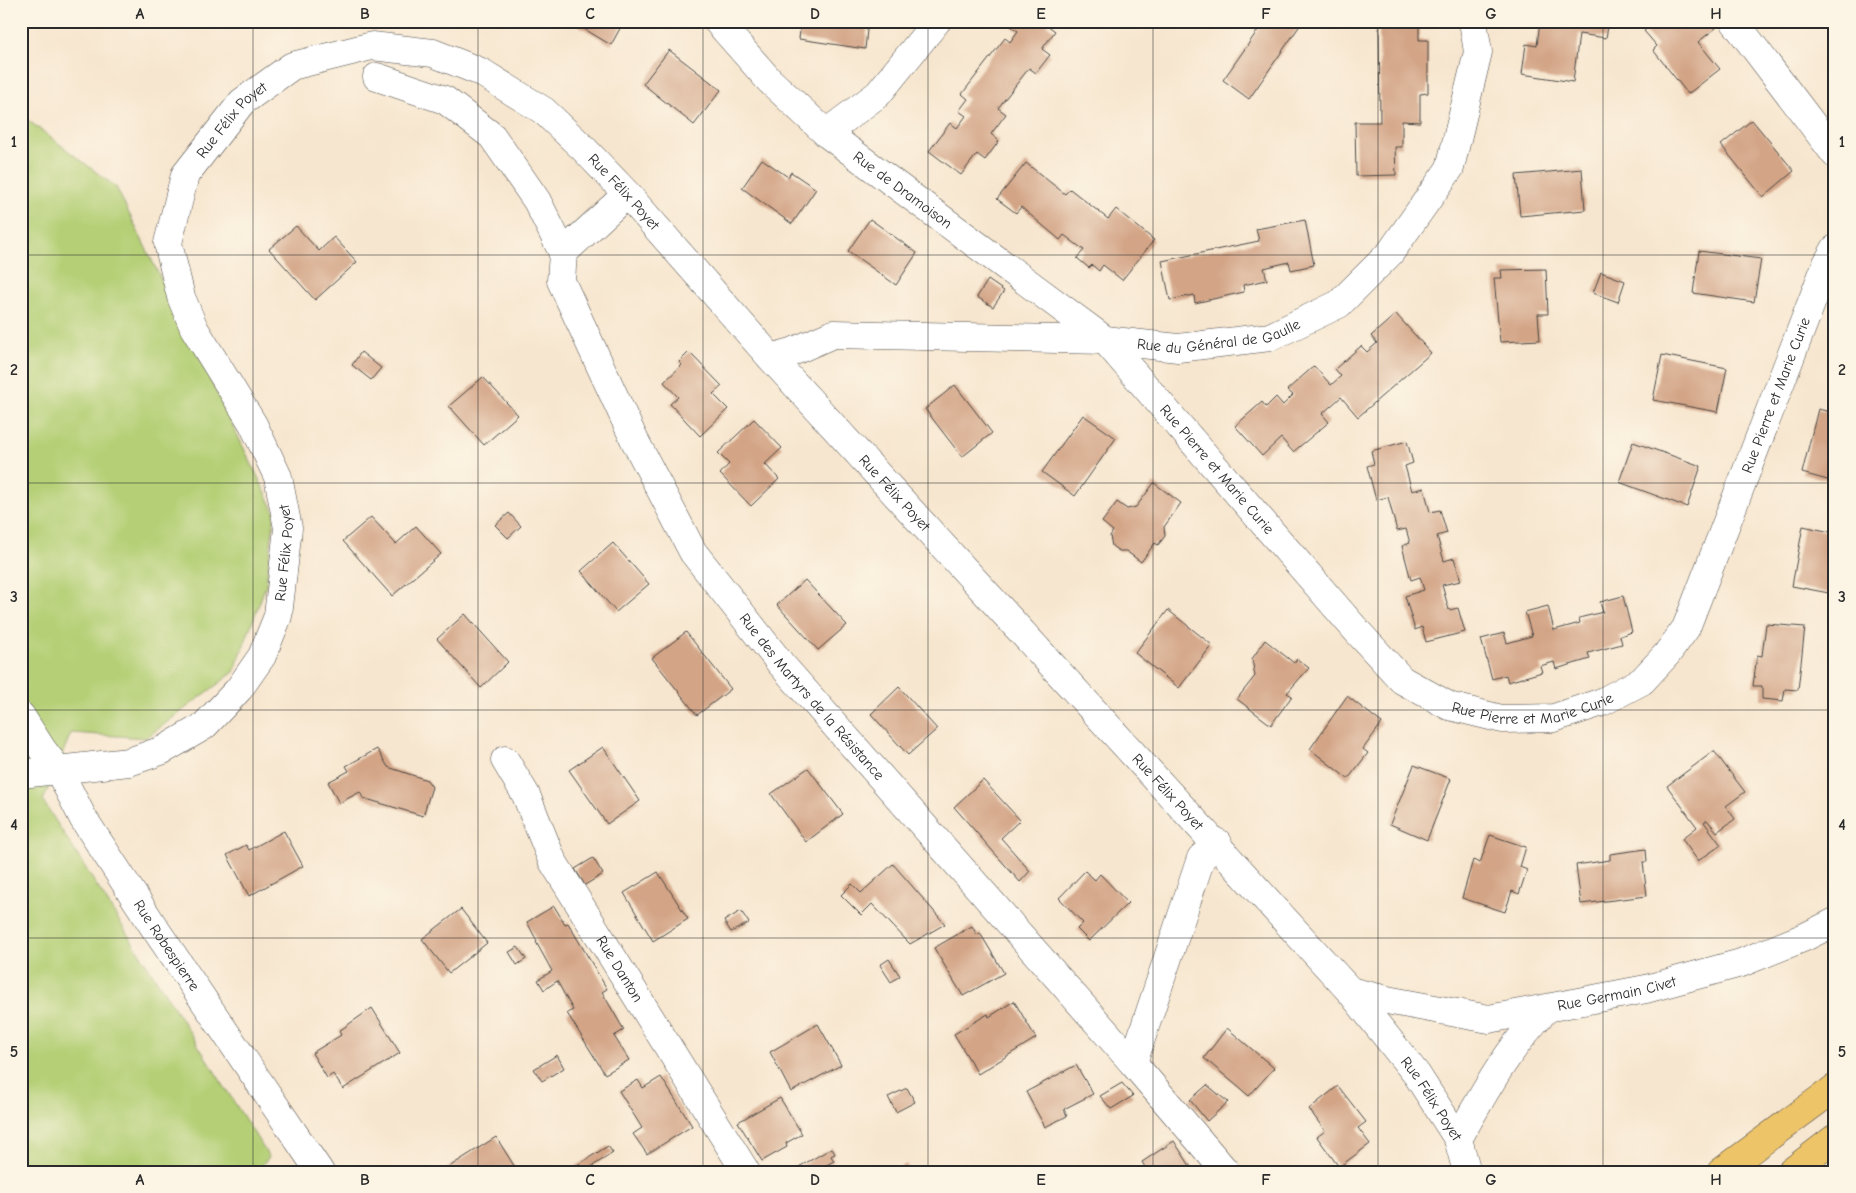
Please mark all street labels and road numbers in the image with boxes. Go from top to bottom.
street label: Rue Félix Poyet [193,78,271,162]
street label: Rue de Dramoison [850,147,956,233]
street label: Rue Félix Poyet [584,150,664,234]
street label: Rue Pierre et Marie Curie [1738,314,1814,476]
street label: Rue du Général de Gaulle [1136,315,1304,357]
street label: Rue Pierre et Marie Curie [1156,401,1278,538]
street label: Rue Félix Poyet [855,451,934,536]
street label: Rue Félix Poyet [271,502,297,602]
street label: Rue des Martyrs de la Résistance [736,610,889,784]
street label: Rue Pierre et Marie Curie [1450,688,1617,728]
street label: Rue Félix Poyet [1128,750,1208,834]
street label: Rue Robespierre [130,896,204,995]
street label: Rue Danton [592,932,647,1005]
street label: Rue Germain Civet [1556,972,1679,1015]
street label: Rue Félix Poyet [1397,1053,1466,1145]

